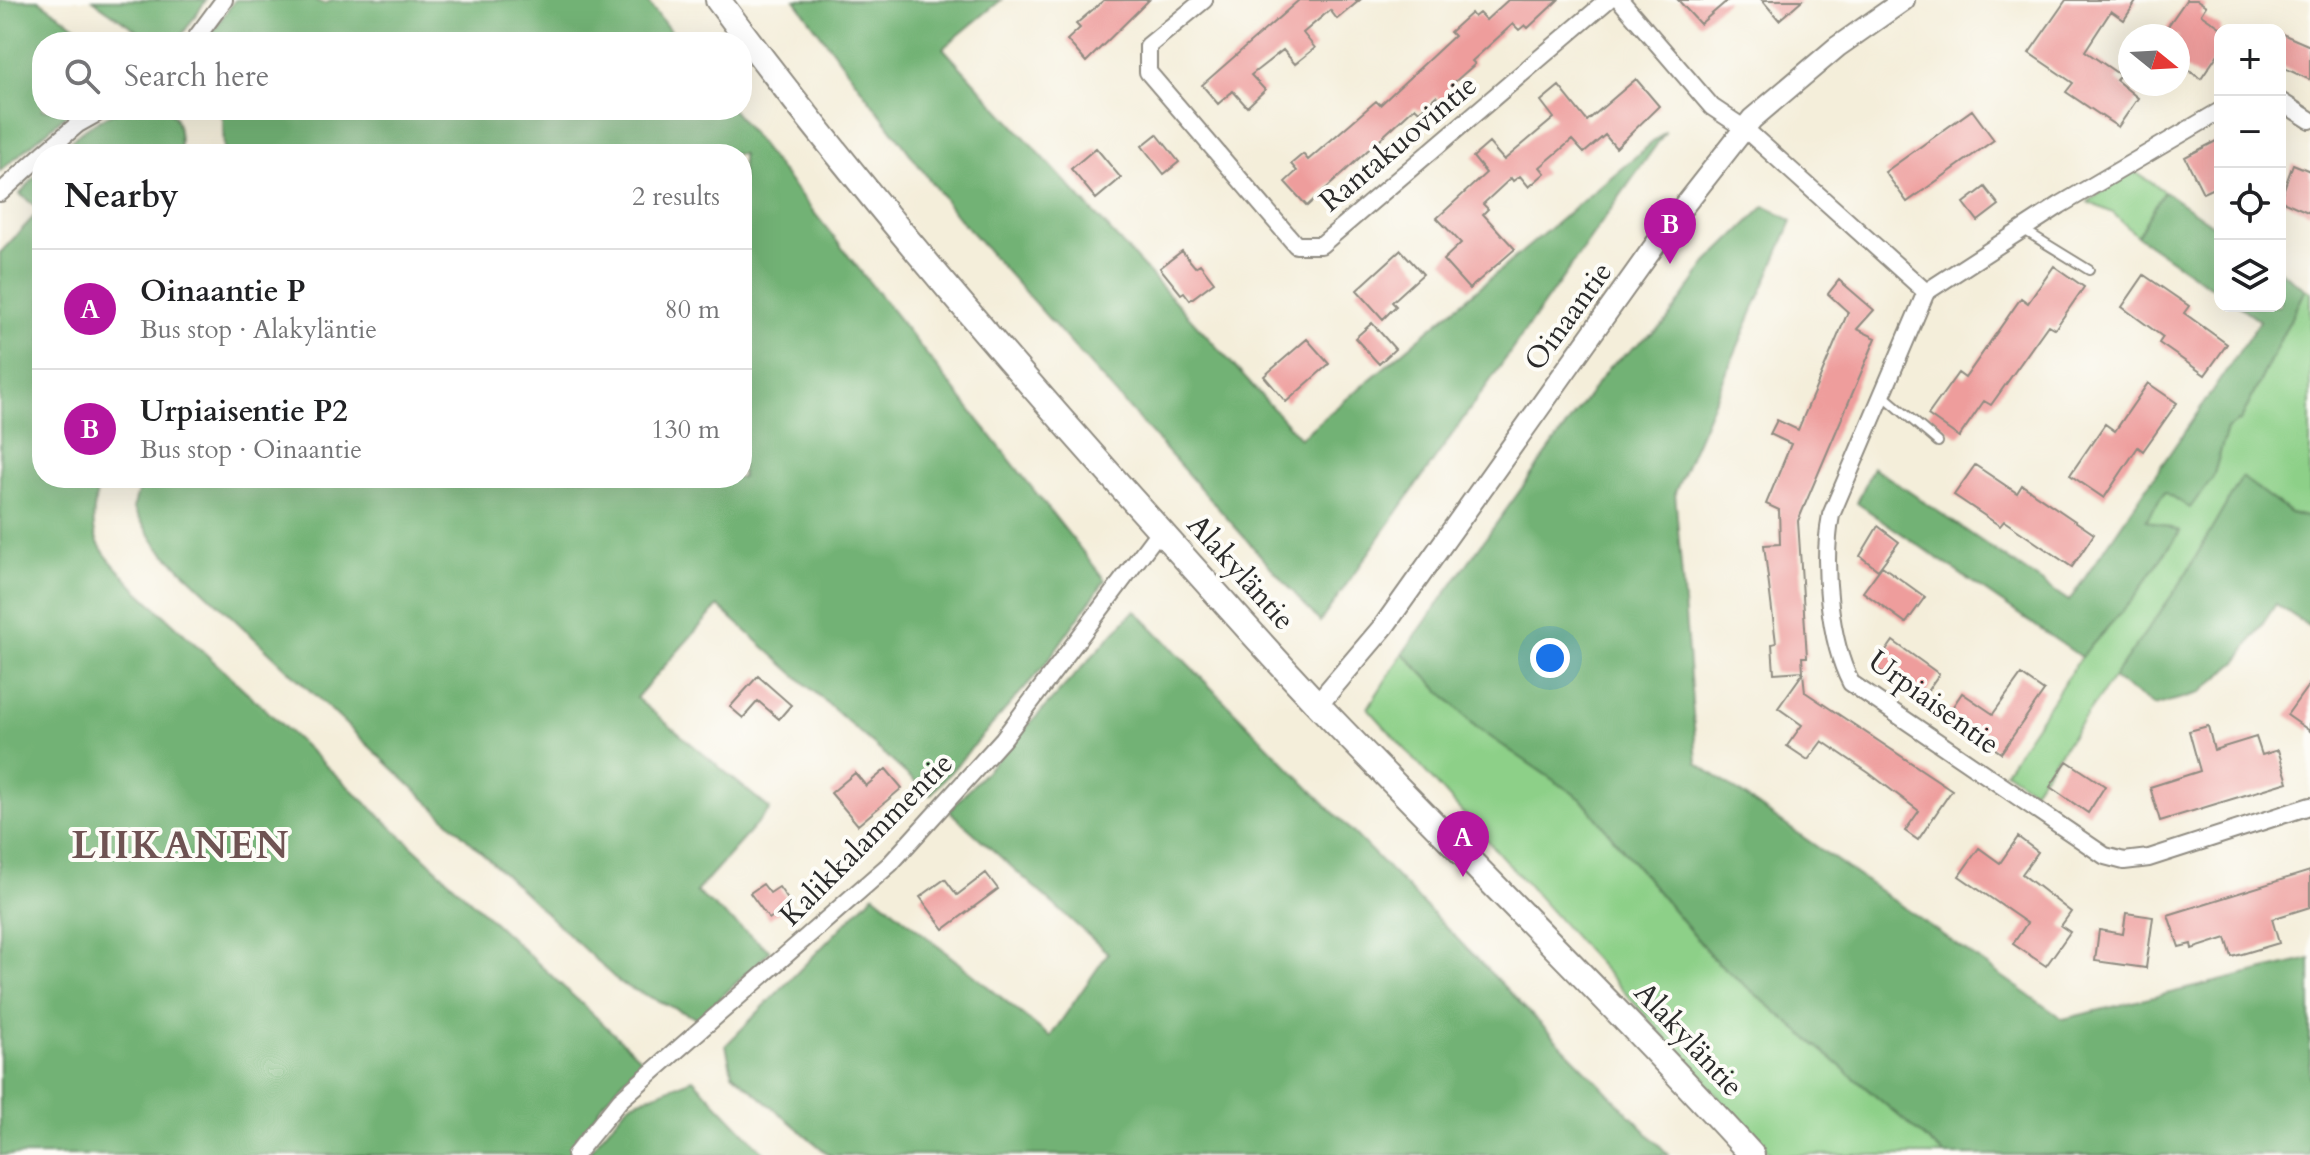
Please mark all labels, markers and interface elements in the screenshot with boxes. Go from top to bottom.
north arrow [2118,24,2190,96]
map controls [2214,24,2286,312]
button: + [2214,24,2286,96]
search box [32,32,752,120]
icon: search [60,54,104,98]
text: Search here [124,56,269,97]
street label: Rantakuovintie [1311,65,1486,221]
button: − [2214,96,2286,168]
button: locate [2214,168,2286,240]
text: Nearby [64,173,179,219]
text: 2 results [632,179,720,214]
pin: B [1644,198,1696,264]
button: layers [2214,240,2286,312]
street label: Oinaantie [1515,253,1622,379]
text: Oinaantie P [140,271,306,312]
text: A [80,292,100,327]
text: 80 m [664,292,720,327]
text: Bus stop · Alakyläntie [140,312,377,347]
text: Urpiaisentie P2 [140,391,348,432]
text: B [81,412,99,447]
text: 130 m [651,412,720,447]
text: Bus stop · Oinaantie [140,432,362,467]
street label: Alakyläntie [1177,505,1304,639]
your location [1530,638,1570,678]
street label: Urpiaisentie [1860,641,2008,764]
street label: Kalikkalammentie [771,744,962,935]
pin: A [1437,811,1489,877]
district label: LIIKANEN [72,820,291,872]
street label: Alakyläntie [1625,973,1752,1106]

